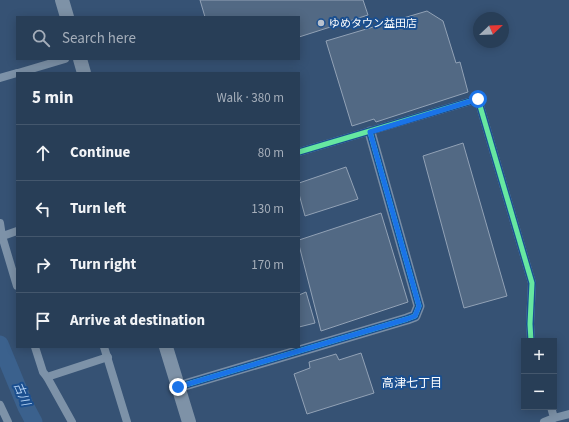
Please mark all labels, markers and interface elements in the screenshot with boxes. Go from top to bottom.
north arrow [473,12,509,48]
search box [16,16,300,60]
place label: ゆめタウン益田店 [329,16,417,31]
marker: ゆめタウン益田店 [316,18,326,28]
icon: search [30,27,52,49]
text: Search here [62,28,136,49]
text: 5 min [32,86,73,110]
text: Walk · 380 m [216,89,284,107]
route start [469,90,487,108]
icon: ahead [32,142,54,164]
text: Continue [70,142,130,163]
text: 80 m [258,144,284,162]
icon: left [32,198,54,220]
text: Turn left [70,198,126,219]
text: 130 m [251,200,284,218]
icon: right [32,254,54,276]
text: Turn right [70,254,136,275]
text: 170 m [251,256,284,274]
icon: arrive [32,310,54,332]
text: Arrive at destination [70,310,205,331]
map controls [521,338,557,410]
button: + [521,338,557,374]
button: − [521,374,557,410]
district label: 高津七丁目 [382,375,442,392]
route end [169,378,187,396]
water label: 古川 [9,380,35,410]

